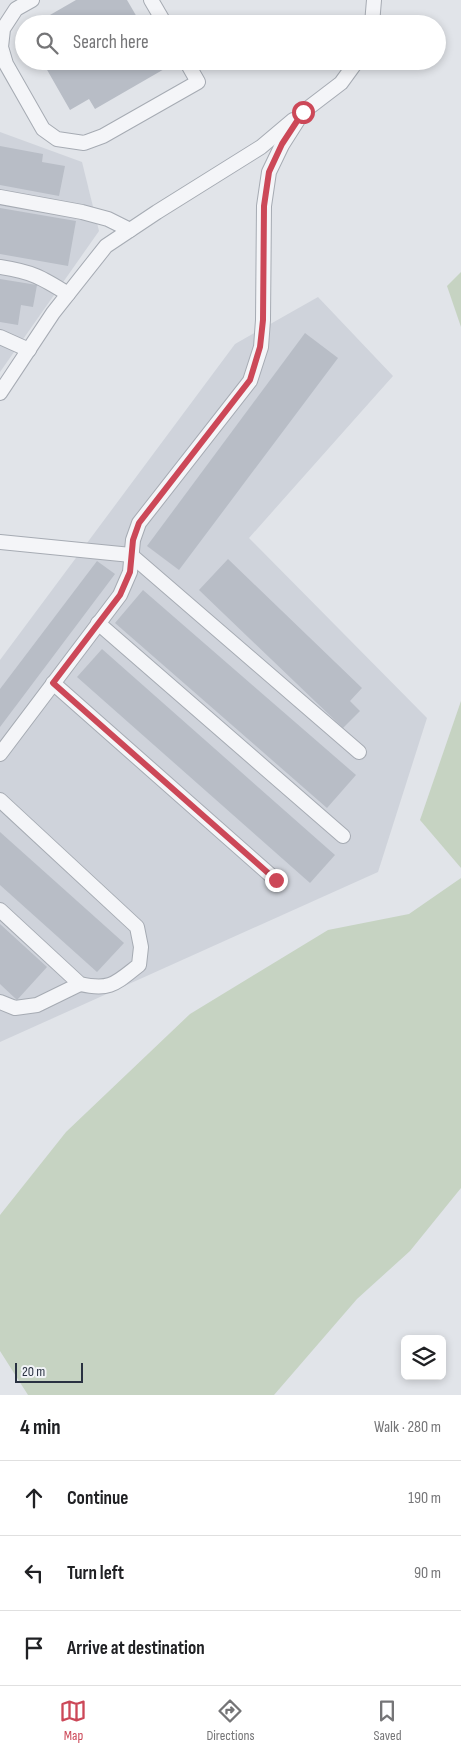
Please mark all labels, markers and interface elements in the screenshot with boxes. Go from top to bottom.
search box [15,15,446,70]
icon: search [33,29,61,57]
text: Search here [73,31,149,54]
route start [292,101,315,124]
route end [265,869,288,892]
map controls [401,1335,446,1380]
button: layers [401,1335,446,1380]
scale bar [15,1360,82,1383]
text: 20 m [22,1363,45,1380]
text: 4 min [20,1415,61,1440]
text: Walk · 280 m [374,1418,441,1437]
icon: ahead [20,1484,48,1512]
text: Continue [67,1487,128,1510]
text: 190 m [408,1489,441,1508]
icon: left [20,1559,48,1587]
text: Turn left [67,1562,124,1585]
text: 90 m [414,1564,441,1583]
icon: arrive [20,1634,48,1662]
text: Arrive at destination [67,1637,205,1660]
tab: Map [59,1697,87,1744]
tab: Directions [206,1697,255,1744]
tab: Saved [373,1697,402,1744]

